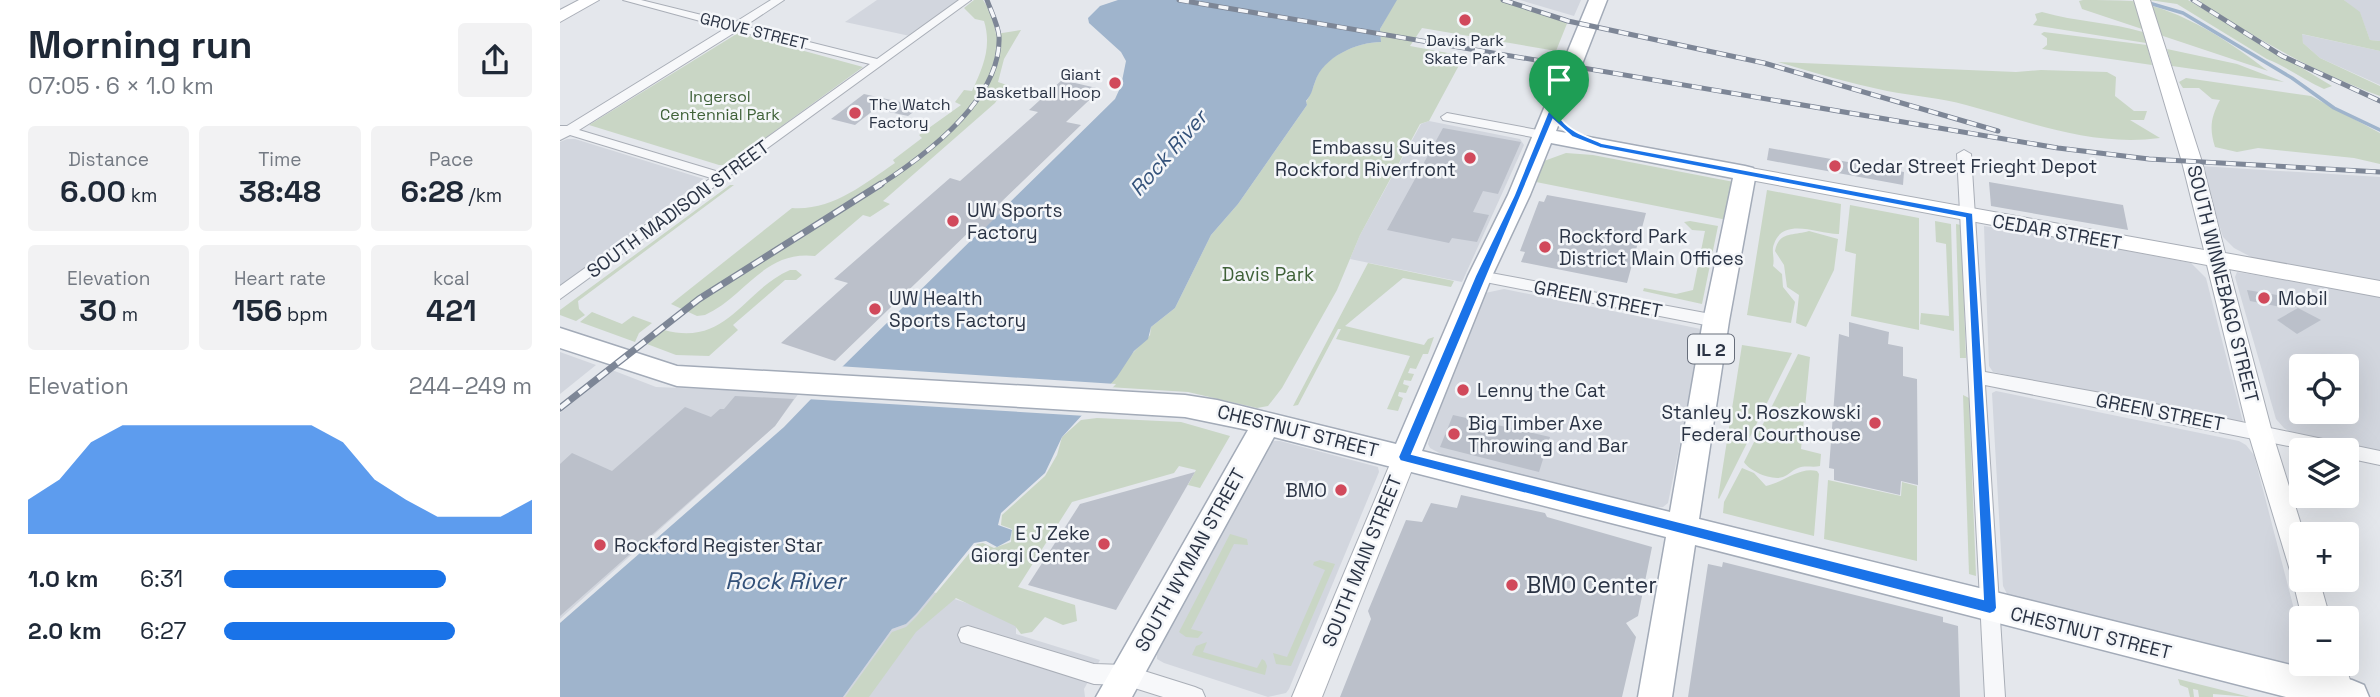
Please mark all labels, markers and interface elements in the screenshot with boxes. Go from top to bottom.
street label: GROVE STREET [698,7,810,55]
marker: Davis Park Skate Park [1457,12,1473,28]
text: Morning run [28,21,253,69]
button: share [458,23,532,97]
place label: Davis Park Skate Park [1425,30,1506,69]
pin [1529,50,1589,122]
icon: arrive [1540,61,1578,99]
place label: Giant Basketball Hoop [976,64,1101,103]
text: 07:05 · 6 × 1.0 km [28,71,214,101]
marker: Giant Basketball Hoop [1107,75,1123,91]
park label: Ingersol Centennial Park [660,86,780,125]
place label: The Watch Factory [869,94,951,133]
water label: Rock River [1123,103,1214,202]
marker: The Watch Factory [847,105,863,121]
street label: SOUTH MADISON STREET [582,134,774,284]
place label: Embassy Suites Rockford Riverfront [1275,135,1456,182]
text: Distance [68,147,149,172]
text: Time [258,147,302,172]
text: Pace [429,147,474,172]
marker: Embassy Suites Rockford Riverfront [1462,150,1478,166]
place label: Cedar Street Frieght Depot [1849,154,2097,179]
marker: Cedar Street Frieght Depot [1827,158,1843,174]
street label: SOUTH WINNEBAGO STREET [2181,163,2265,405]
text: 6.00 [60,172,126,211]
text: 38:48 [239,172,321,211]
text: 6:28 [400,172,464,211]
text: km [126,183,157,208]
text: /km [464,183,502,208]
place label: UW Sports Factory [967,198,1063,245]
street label: CEDAR STREET [1990,208,2124,256]
marker: UW Sports Factory [945,213,961,229]
place label: Rockford Park District Main Offices [1559,224,1744,271]
marker: Rockford Park District Main Offices [1537,239,1553,255]
park label: Davis Park [1222,262,1314,287]
text: Elevation [67,266,150,291]
text: Heart rate [234,266,326,291]
text: kcal [433,266,470,291]
street label: GREEN STREET [1532,274,1664,324]
place label: UW Health Sports Factory [889,286,1026,333]
place label: Mobil [2278,286,2328,311]
marker: Mobil [2256,290,2272,306]
text: 30 [79,291,117,330]
text: 156 [232,291,282,330]
text: 421 [426,291,477,330]
marker: UW Health Sports Factory [867,301,883,317]
text: m [117,302,138,327]
text: bpm [282,302,328,327]
road number: IL 2 [1688,334,1734,363]
map controls [2289,354,2359,676]
button: locate [2289,354,2359,424]
text: Elevation [28,371,129,401]
text: 244–249 m [409,371,532,401]
place label: Lenny the Cat [1477,378,1606,403]
marker: Lenny the Cat [1455,382,1471,398]
street label: GREEN STREET [2094,387,2226,437]
street label: CHESTNUT STREET [1215,399,1381,463]
place label: Stanley J. Roszkowski Federal Courthouse [1661,400,1861,447]
place label: Big Timber Axe Throwing and Bar [1468,411,1628,458]
marker: Stanley J. Roszkowski Federal Courthouse [1867,415,1883,431]
marker: Big Timber Axe Throwing and Bar [1446,426,1462,442]
button: layers [2289,438,2359,508]
street label: SOUTH WYMAN STREET [1129,464,1251,656]
street label: SOUTH MAIN STREET [1316,472,1408,650]
place label: BMO [1285,478,1327,503]
marker: BMO [1333,482,1349,498]
place label: E J Zeke Giorgi Center [971,521,1090,568]
button: + [2289,522,2359,592]
place label: Rockford Register Star [614,533,823,558]
marker: E J Zeke Giorgi Center [1096,536,1112,552]
marker: Rockford Register Star [592,537,608,553]
text: 1.0 km [28,564,98,594]
text: 6:31 [140,564,183,594]
water label: Rock River [725,565,848,596]
place label: BMO Center [1526,570,1657,600]
marker: BMO Center [1504,577,1520,593]
street label: CHESTNUT STREET [2008,601,2174,665]
button: − [2289,606,2359,676]
text: 2.0 km [28,616,102,646]
text: 6:27 [140,616,187,646]

